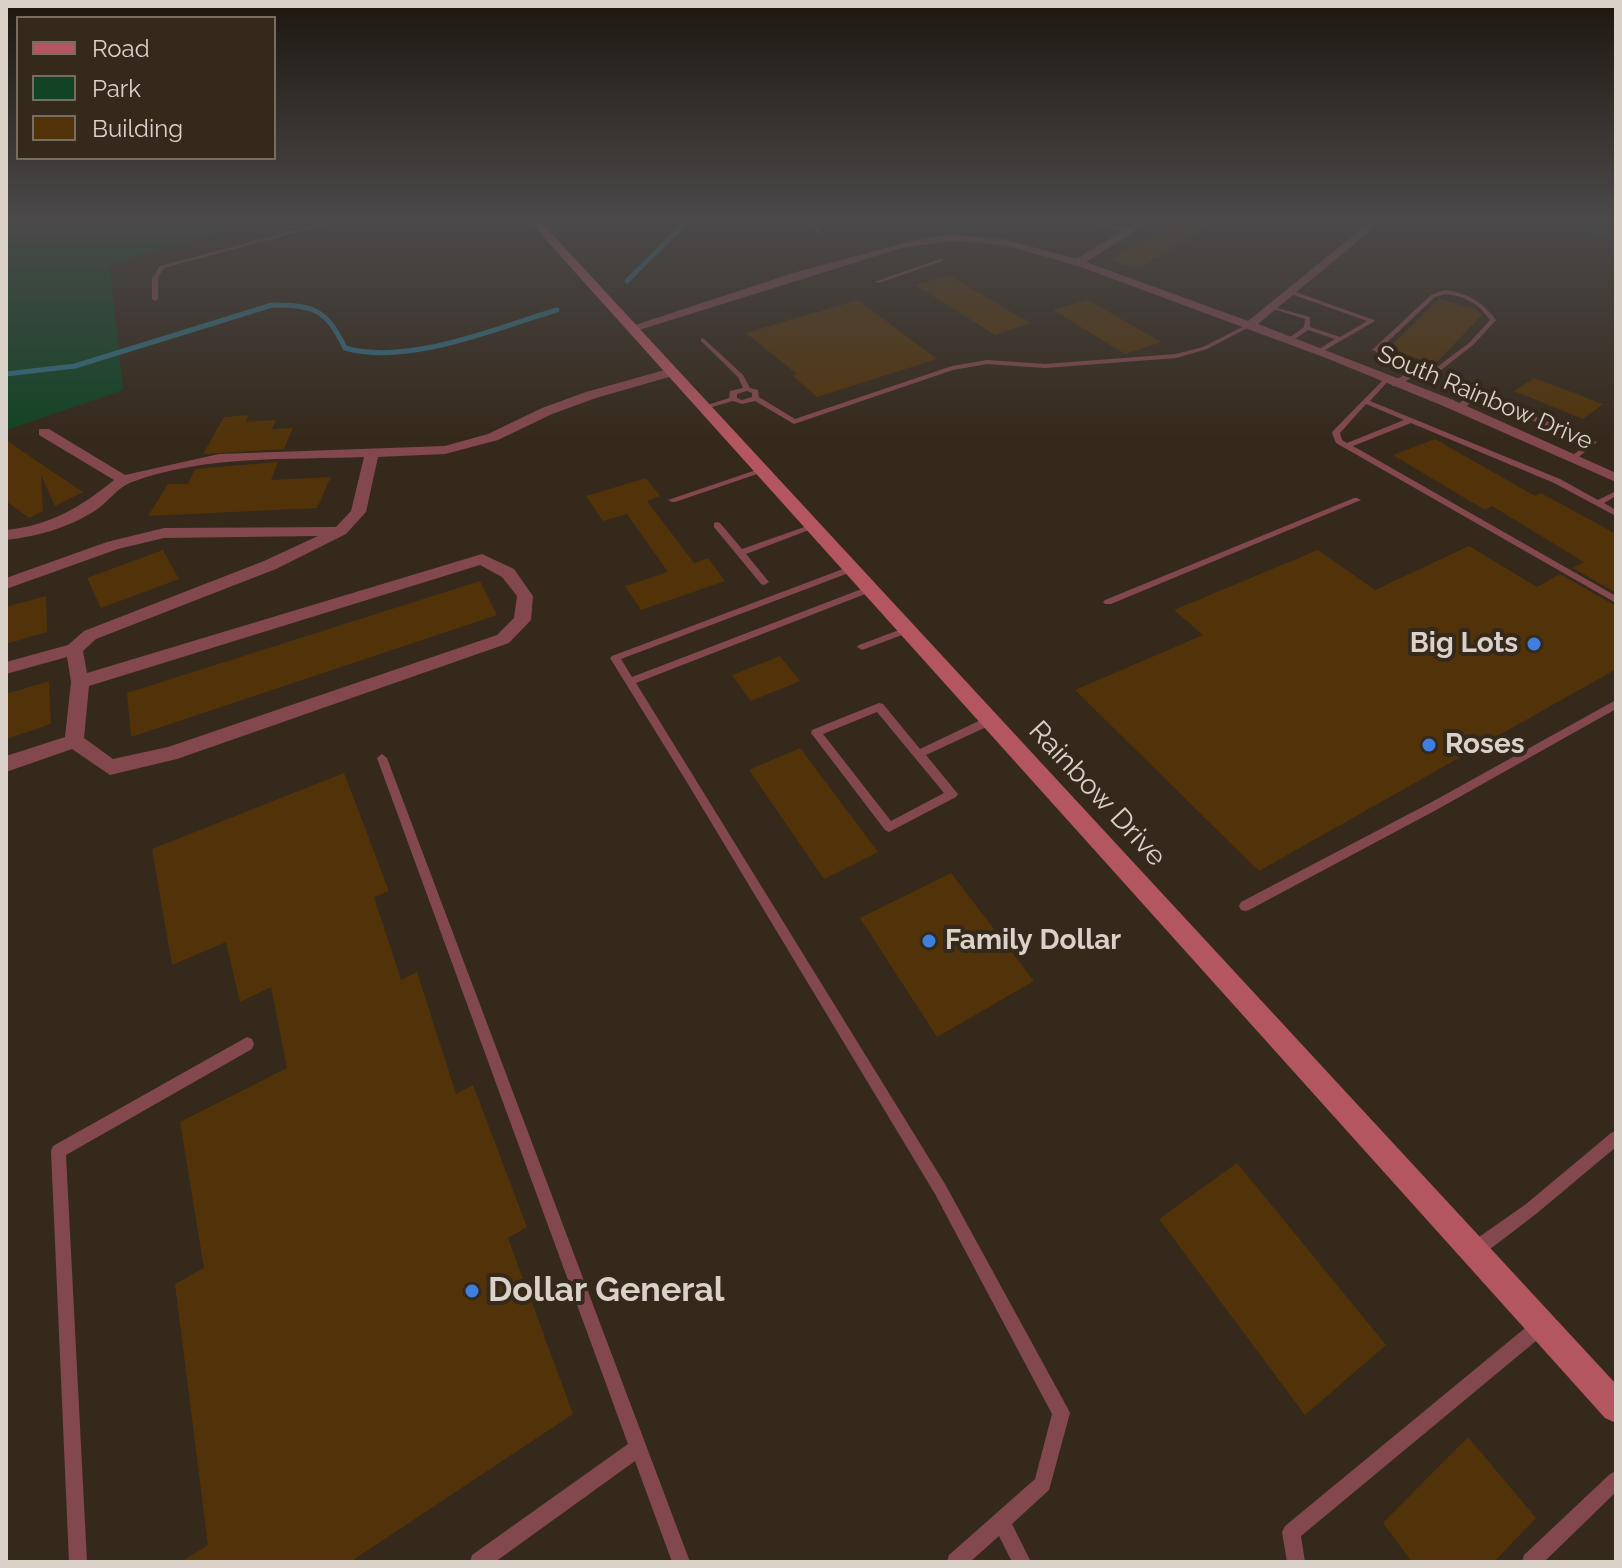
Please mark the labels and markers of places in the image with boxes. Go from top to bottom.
place label: Big Lots [1410,627,1518,661]
marker: Big Lots [1525,635,1543,653]
place label: Roses [1445,728,1525,762]
marker: Roses [1420,736,1438,754]
place label: Family Dollar [945,924,1121,958]
marker: Family Dollar [920,932,938,950]
place label: Dollar General [488,1271,725,1311]
marker: Dollar General [463,1282,481,1300]

